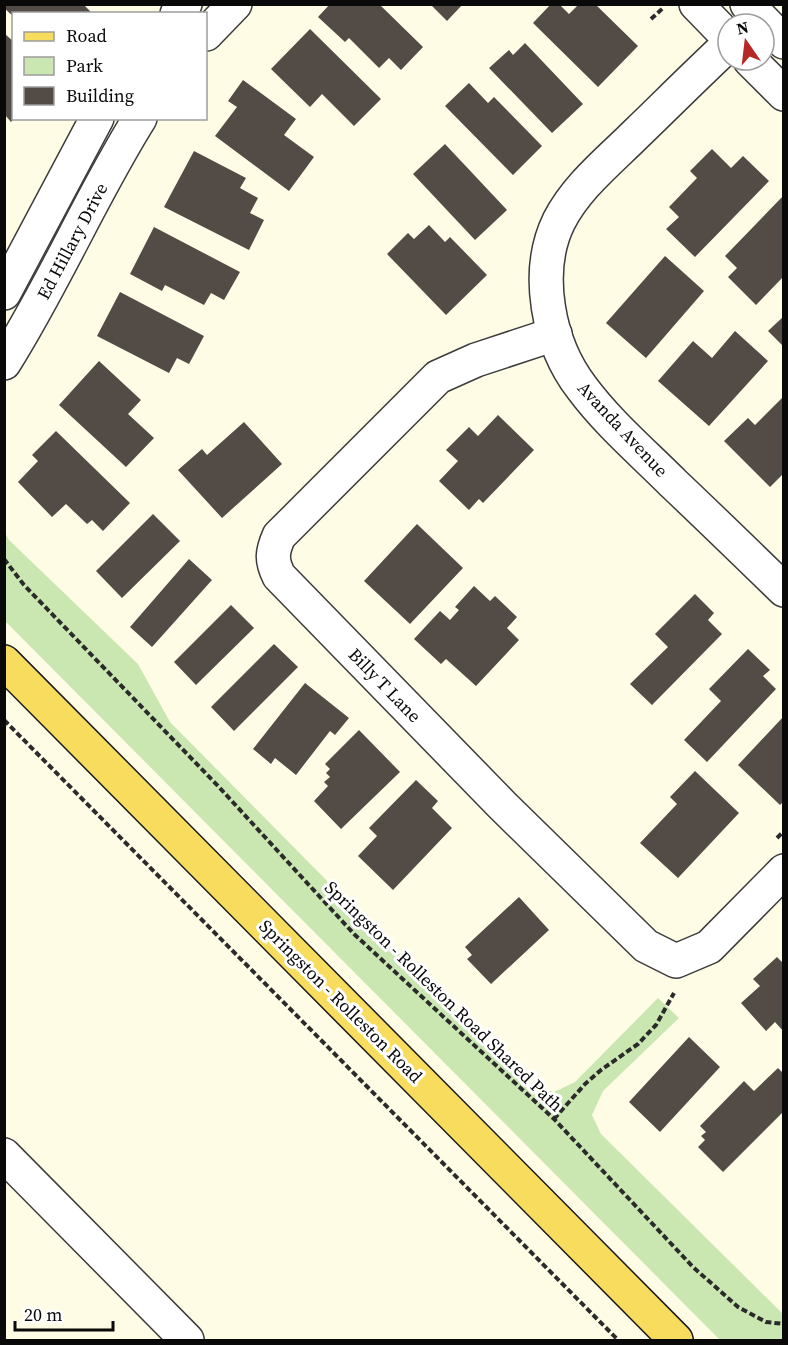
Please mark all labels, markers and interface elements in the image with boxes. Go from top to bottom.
legend [12,12,207,120]
north arrow [716,12,776,72]
text: N [734,15,751,40]
text: Road [66,23,107,48]
text: Park [66,53,103,78]
text: Building [66,83,134,108]
street label: Ed Hillary Drive [31,178,113,304]
street label: Avanda Avenue [572,376,674,482]
street label: Billy T Lane [343,642,427,728]
street label: Springston - Rolleston Road Shared Path [321,876,567,1116]
street label: Springston - Rolleston Road [255,915,427,1087]
scale bar [15,1294,112,1332]
text: 20 m [24,1302,62,1327]

